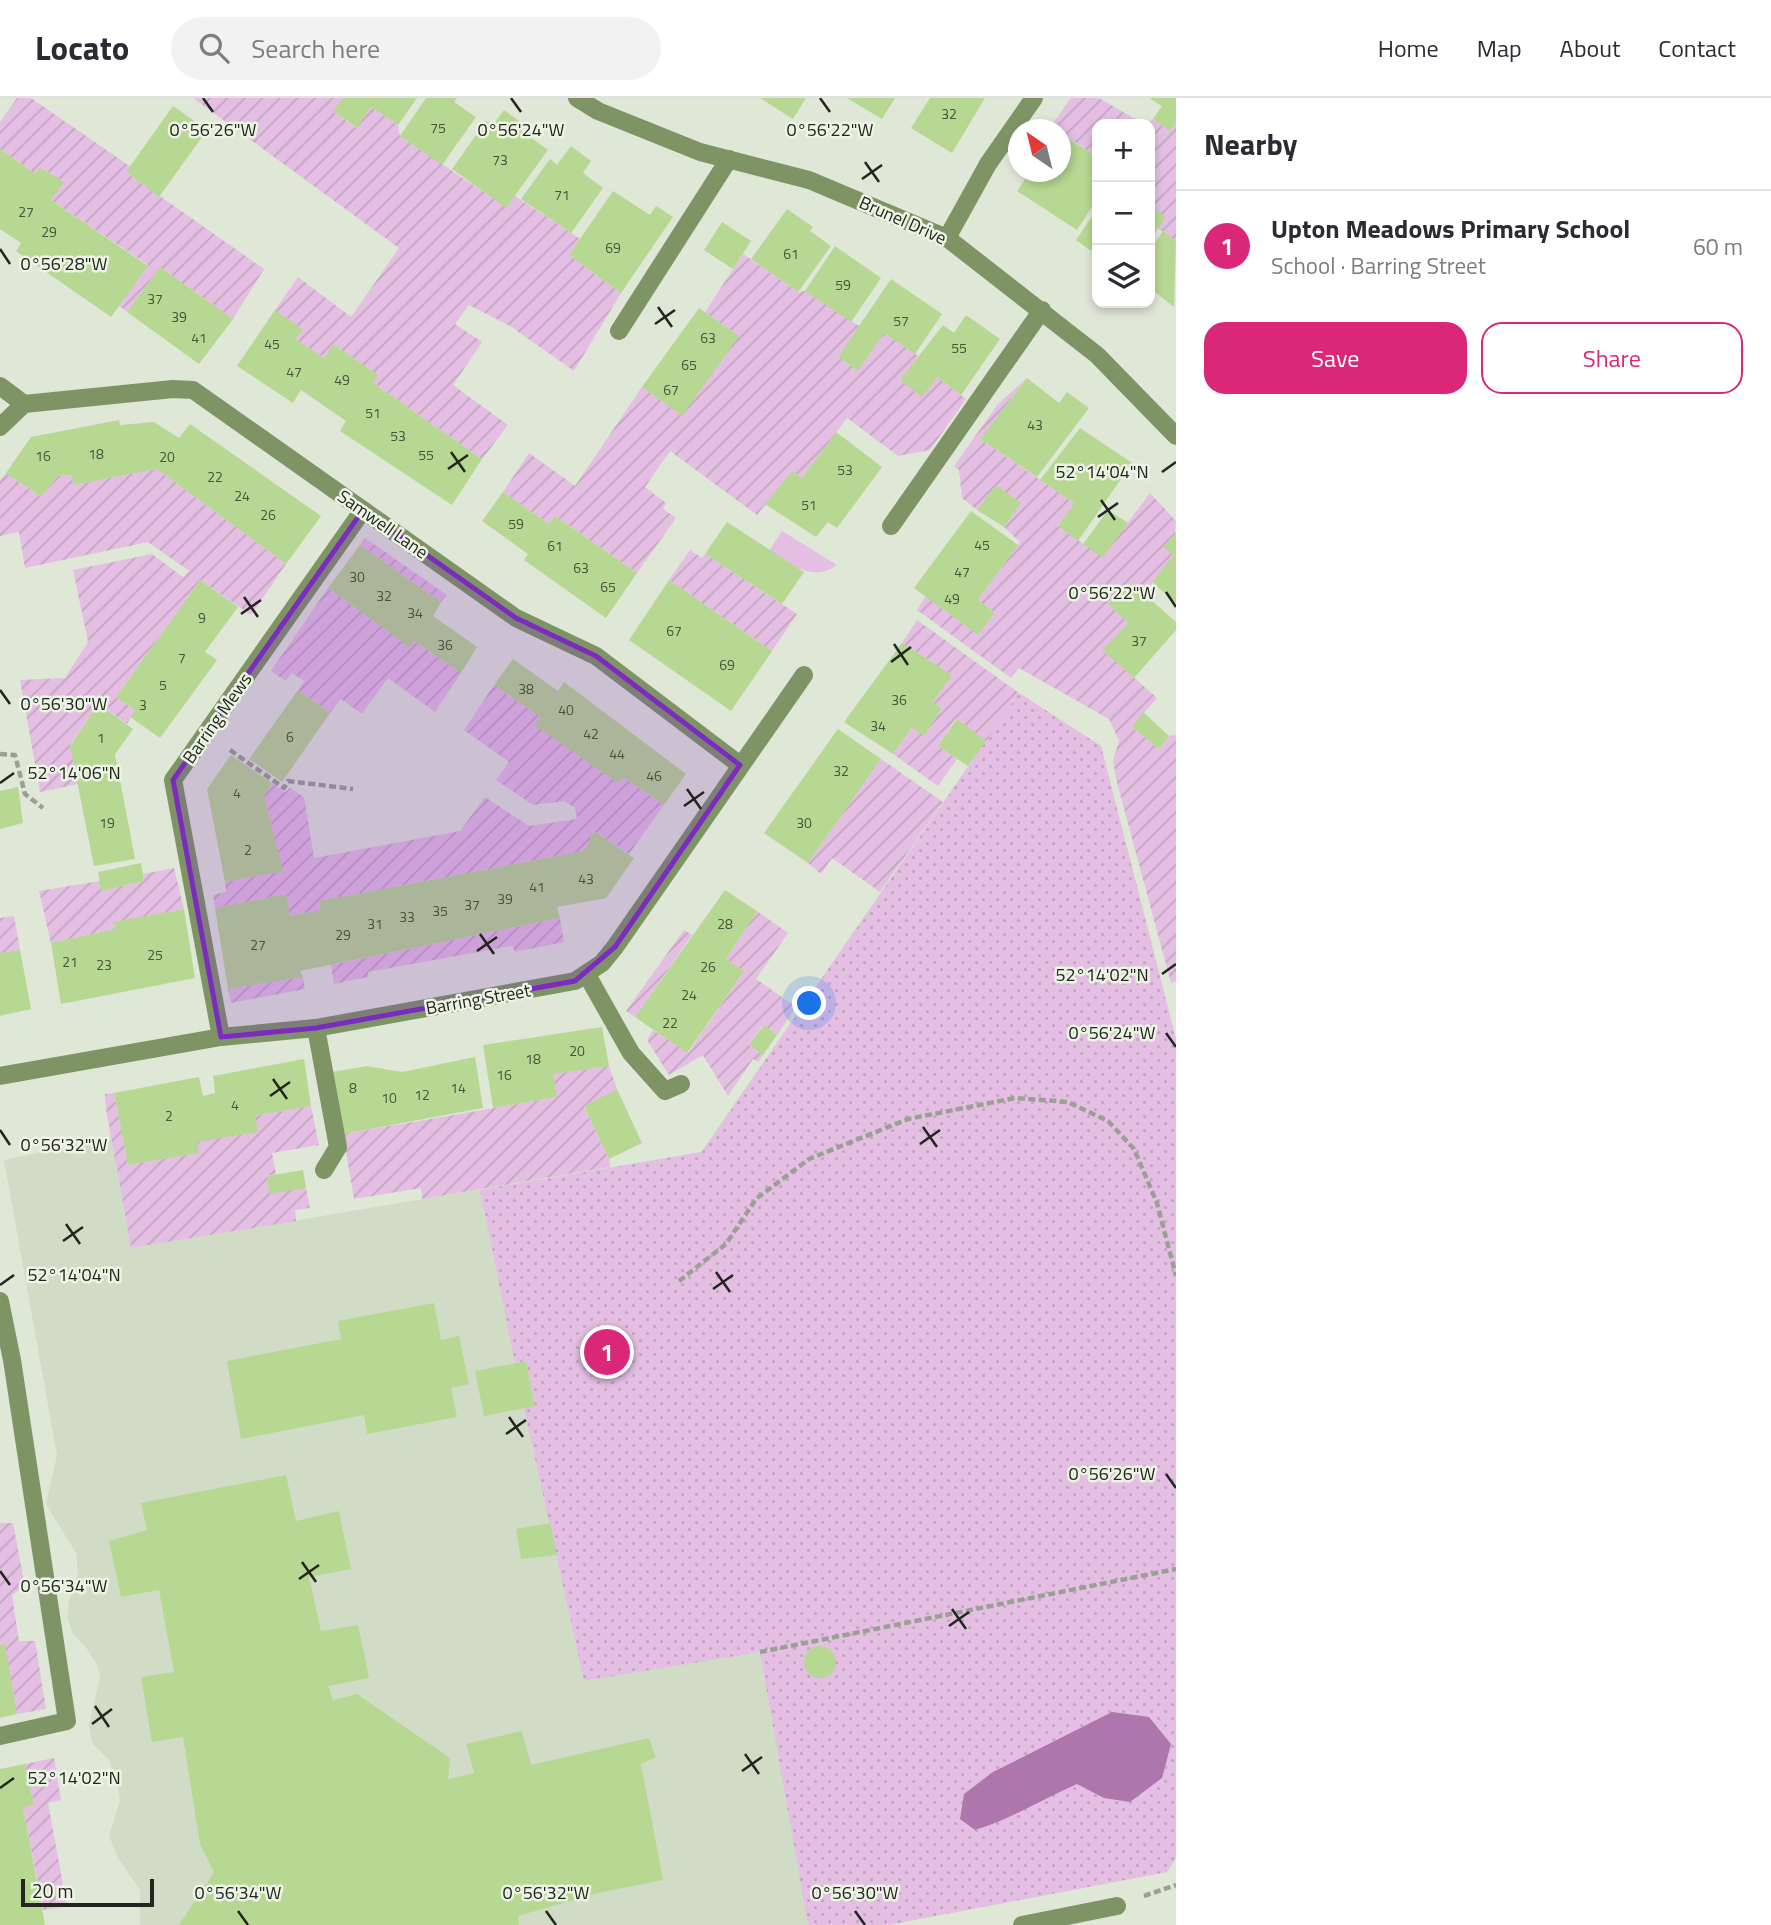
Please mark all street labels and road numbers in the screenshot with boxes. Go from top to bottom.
street label: Brunel Drive [855,189,951,251]
street label: Samwell Lane [332,483,434,565]
street label: Barring Mews [176,667,258,769]
street label: Barring Street [424,976,533,1021]

